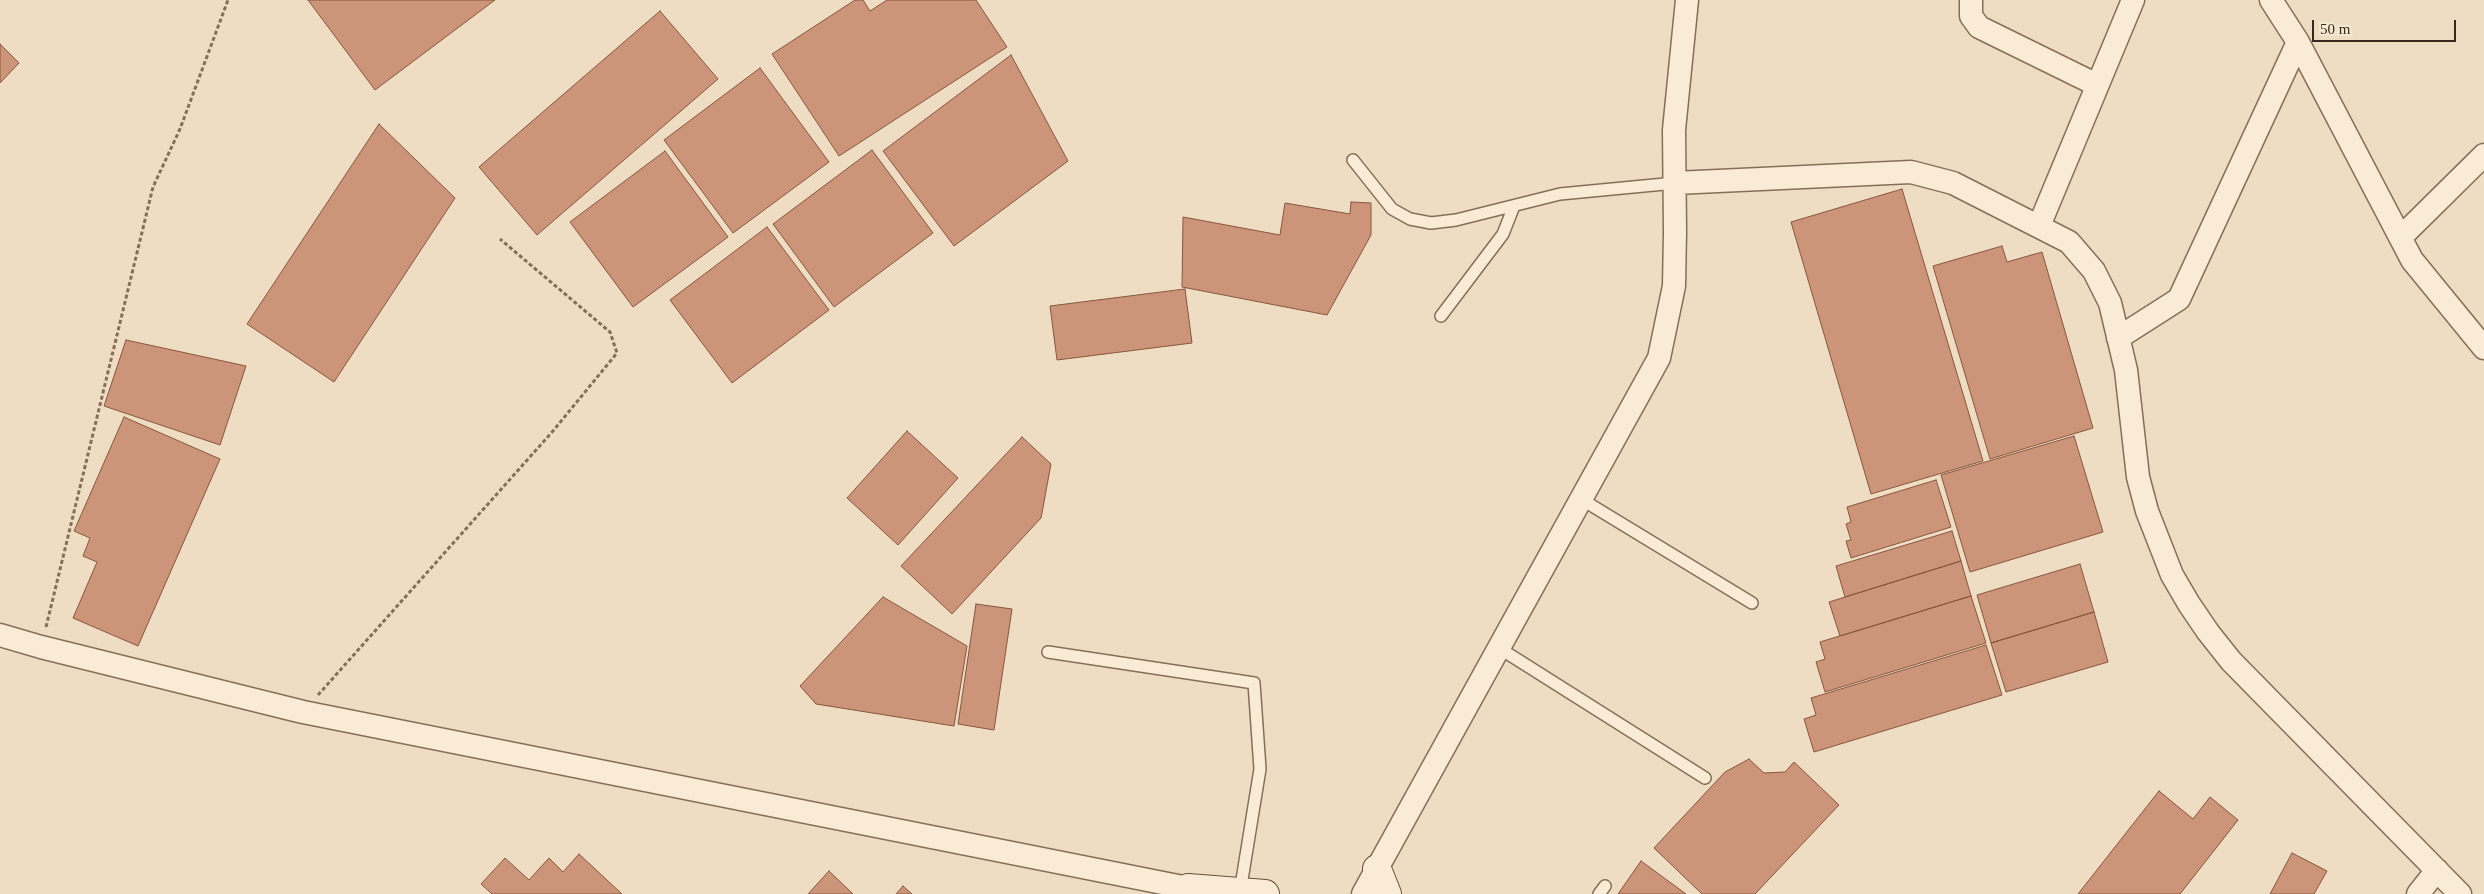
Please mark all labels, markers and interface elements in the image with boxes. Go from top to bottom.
scale bar [2314,10,2458,42]
text: 50 m [2320,21,2350,37]

